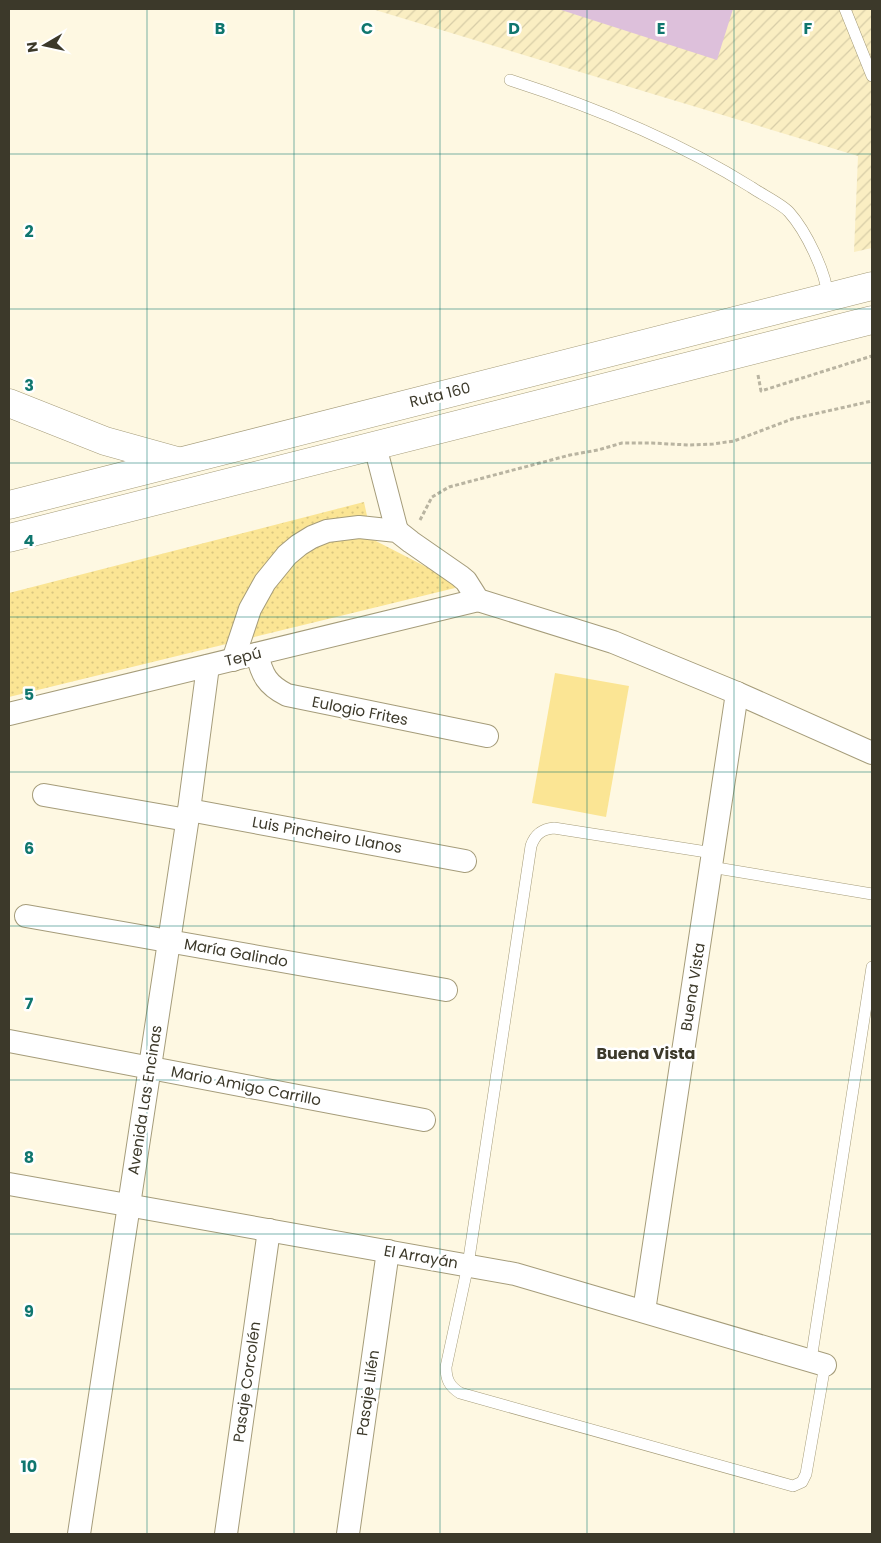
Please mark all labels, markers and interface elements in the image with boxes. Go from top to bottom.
text: B [215,17,225,40]
text: C [361,17,373,40]
text: D [508,17,520,40]
text: E [657,17,665,40]
text: F [804,17,813,40]
north arrow [20,20,70,70]
text: N [21,40,43,54]
text: 2 [24,220,34,243]
text: 3 [24,374,34,397]
street label: Ruta 160 [407,377,473,412]
text: 4 [24,529,35,552]
street label: Tepú [222,642,263,671]
text: 5 [24,683,34,706]
street label: Eulogio Frites [310,691,410,730]
street label: Luis Pincheiro Llanos [251,811,404,858]
text: 6 [24,837,34,860]
street label: María Galindo [183,933,290,972]
street label: Buena Vista [675,941,710,1033]
text: 7 [25,992,34,1015]
street label: Avenida Las Encinas [122,1023,167,1176]
district label: Buena Vista [597,1042,695,1065]
street label: Mario Amigo Carrillo [169,1061,323,1110]
text: 8 [24,1146,34,1169]
street label: El Arrayán [382,1240,460,1273]
text: 9 [24,1300,34,1323]
street label: Pasaje Corcolén [228,1320,265,1444]
street label: Pasaje Lilén [351,1349,384,1437]
text: 10 [21,1455,37,1478]

